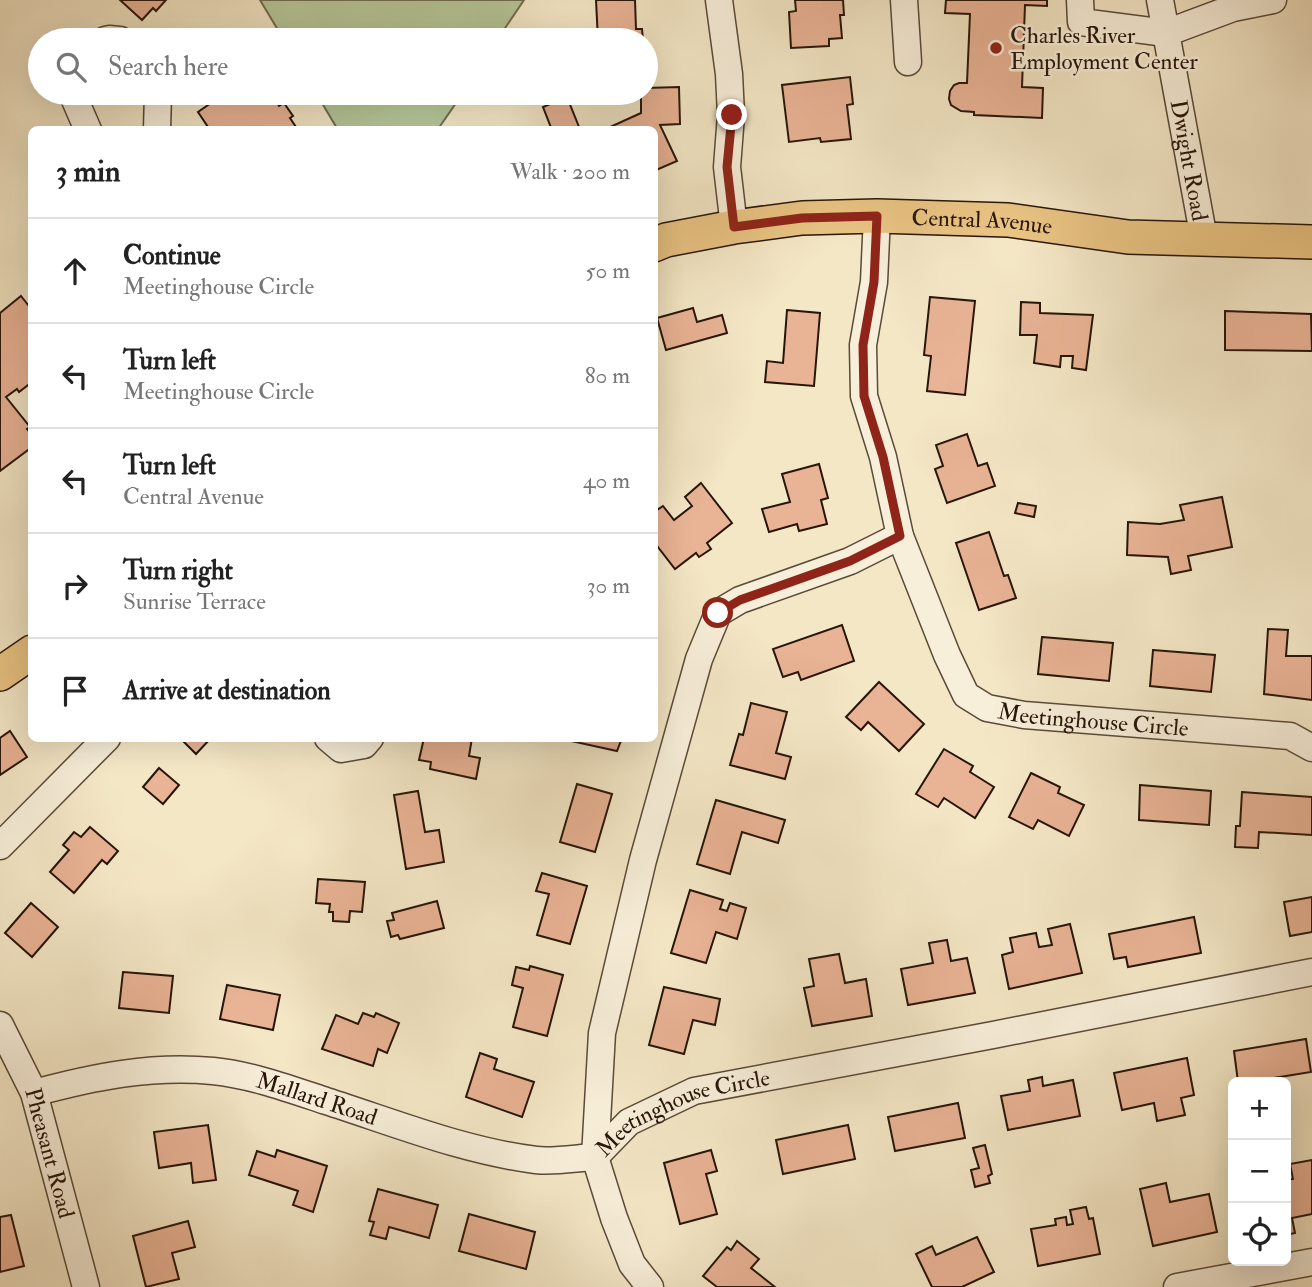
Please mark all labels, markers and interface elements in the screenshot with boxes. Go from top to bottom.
place label: Charles River Employment Center [1010,21,1198,77]
search box [28,28,658,105]
marker: Charles River Employment Center [988,40,1004,56]
icon: search [52,48,90,86]
text: Search here [108,51,228,83]
street label: Dwight Road [1164,97,1215,223]
route end [716,99,747,130]
text: 3 min [56,153,121,190]
text: Walk · 200 m [510,157,630,186]
street label: Central Avenue [911,203,1055,241]
text: Continue [123,240,221,272]
icon: ahead [56,252,94,290]
text: 50 m [586,256,630,285]
text: Meetinghouse Circle [123,272,314,301]
text: Turn left [123,345,216,377]
icon: left [56,357,94,395]
text: 80 m [585,361,630,390]
text: Meetinghouse Circle [123,377,314,406]
text: Turn left [123,450,216,482]
icon: left [56,462,94,500]
text: 40 m [583,466,630,495]
text: Central Avenue [123,482,264,511]
text: Turn right [123,555,233,587]
icon: right [56,567,94,605]
text: 30 m [587,571,630,600]
text: Sunrise Terrace [123,587,266,616]
route start [702,597,733,628]
icon: arrive [56,672,94,710]
text: Arrive at destination [123,675,331,707]
street label: Meetinghouse Circle [996,696,1190,742]
street label: Meetinghouse Circle [589,1063,773,1163]
street label: Mallard Road [253,1065,381,1132]
map controls [1228,1077,1291,1266]
button: + [1228,1077,1291,1140]
street label: Pheasant Road [19,1084,81,1221]
button: − [1228,1140,1291,1203]
button: locate [1228,1203,1291,1266]

